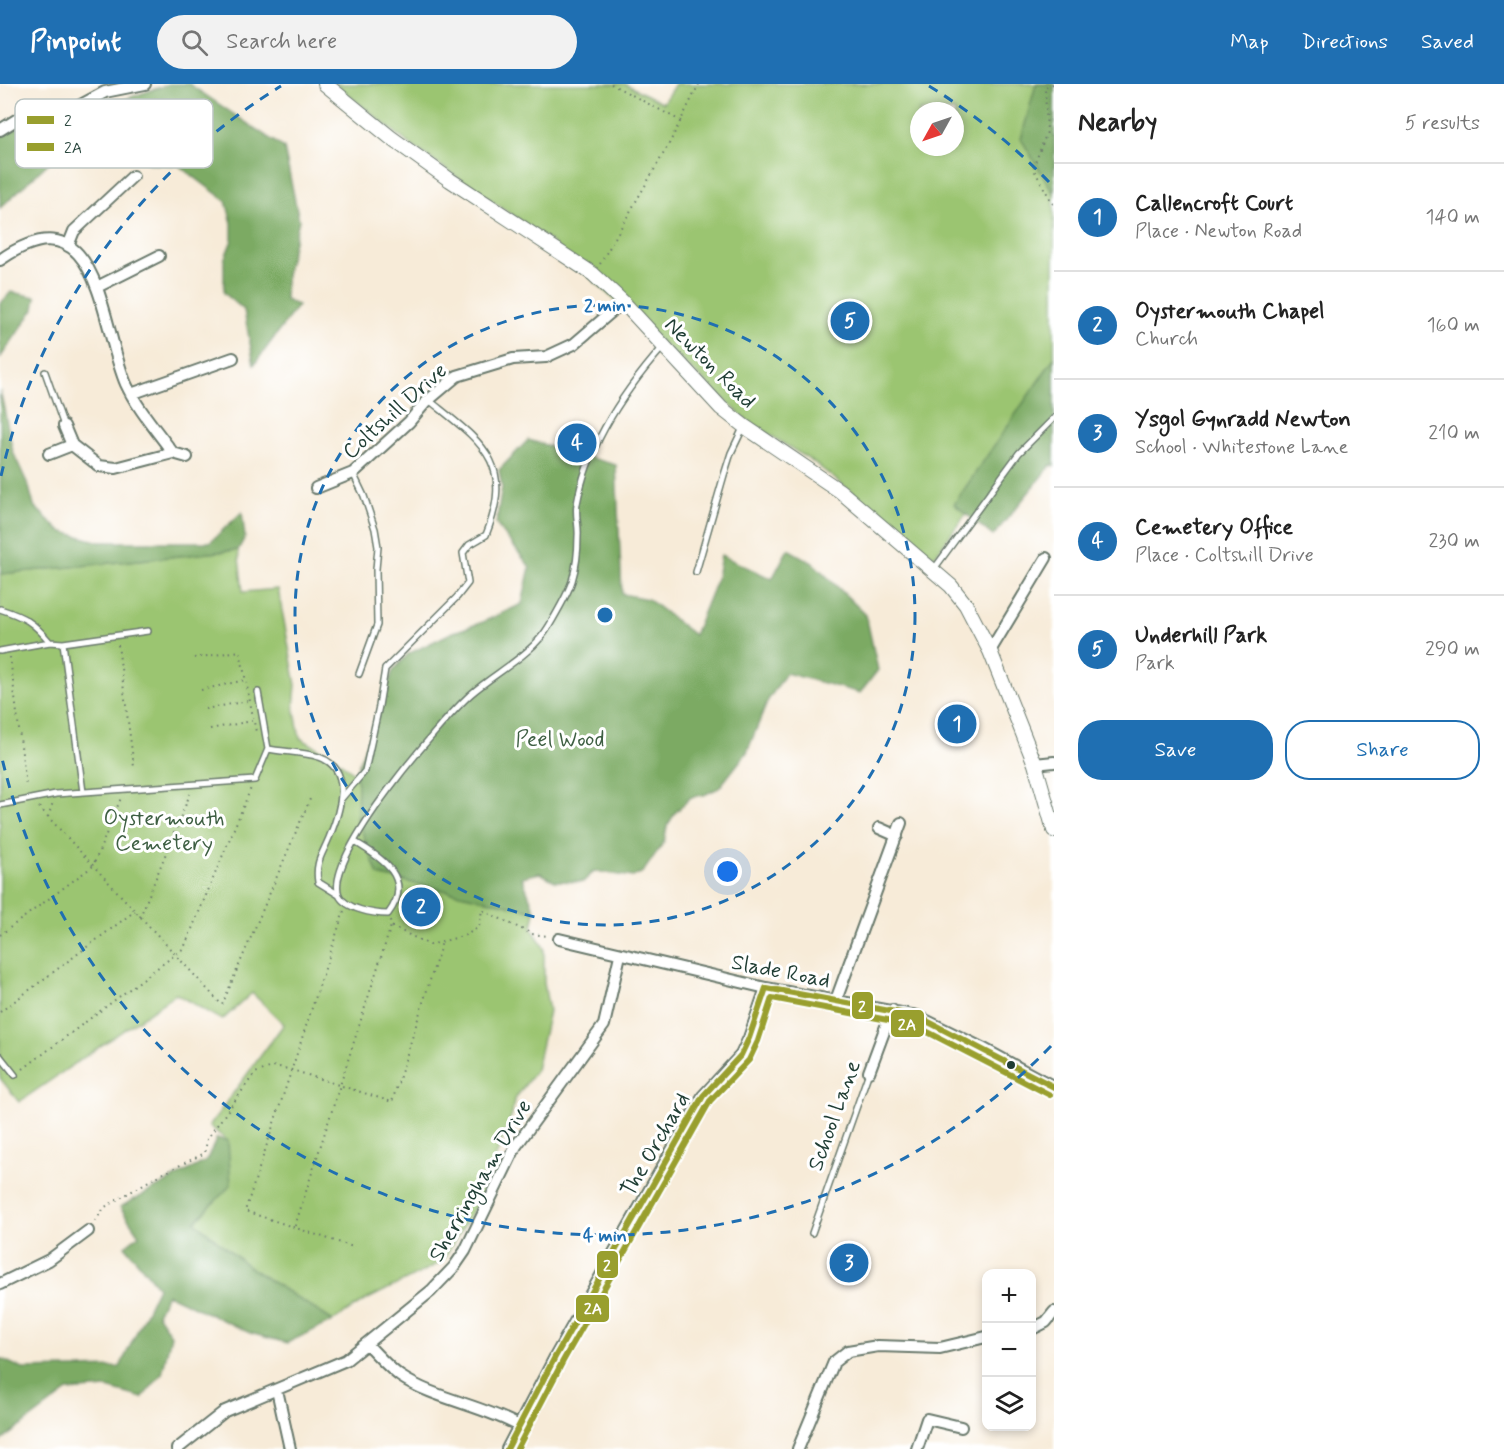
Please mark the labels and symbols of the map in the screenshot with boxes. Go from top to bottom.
legend [15,99,213,168]
north arrow [910,102,964,156]
text: 2 [64,111,72,132]
text: 2A [64,138,82,159]
text: 2 min [584,294,626,318]
pin: 5 [830,298,870,344]
street label: Newton Road [658,312,761,415]
street label: Coltshill Drive [337,357,454,466]
pin: 4 [558,420,596,466]
centre of rings [595,605,615,625]
pin: 1 [938,702,976,746]
park label: Peel Wood [515,726,605,754]
park label: Oystermouth Cemetery [103,805,225,858]
your location [713,857,742,886]
pin: 2 [402,884,440,930]
street label: Slade Road [729,949,832,995]
line badge: 2 [851,991,874,1020]
text: 2 [858,997,866,1018]
line badge: 2A [890,1009,925,1038]
text: 2A [898,1015,916,1036]
street label: School Lane [802,1056,868,1175]
unlabelled marker [1005,1059,1017,1071]
street label: The Orchard [615,1088,697,1202]
street label: Sherringham Drive [423,1095,541,1269]
text: 4 min [583,1224,627,1248]
pin: 3 [830,1240,868,1286]
line badge: 2 [596,1250,619,1279]
text: 2 [603,1256,611,1277]
line badge: 2A [575,1294,610,1323]
text: 2A [584,1299,602,1320]

